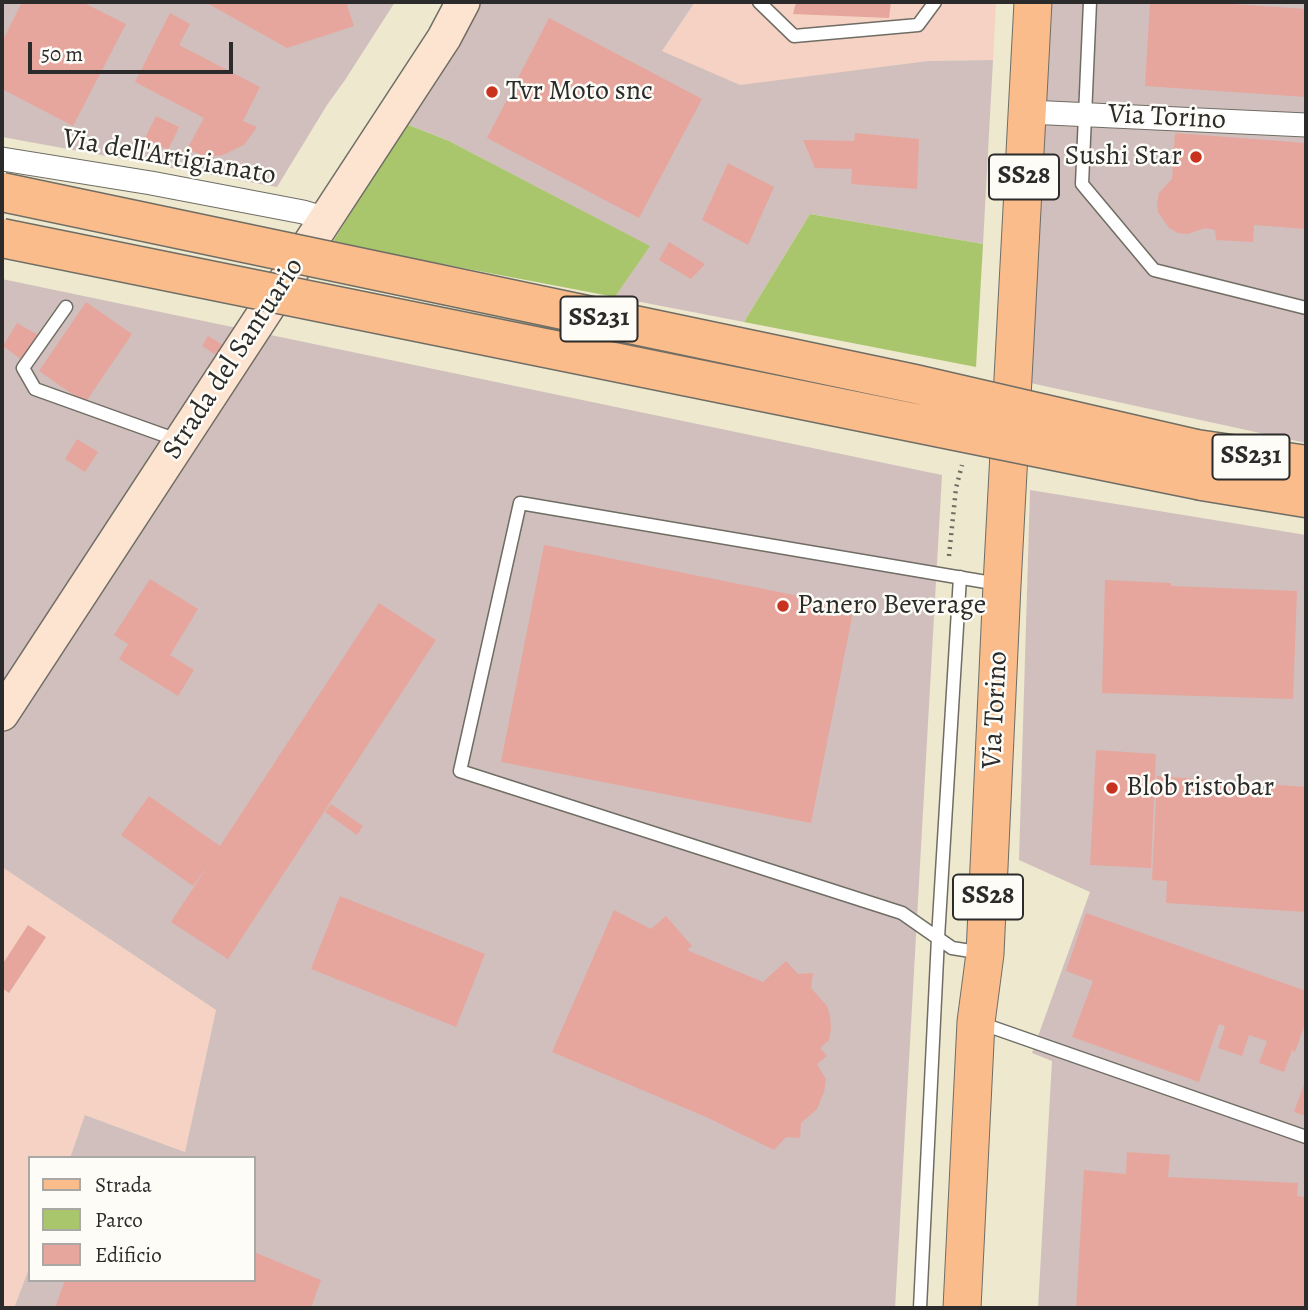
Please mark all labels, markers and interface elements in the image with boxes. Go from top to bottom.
scale bar [32,28,236,72]
text: 50 m [41,40,83,68]
place label: Tvr Moto snc [506,75,653,109]
marker: Tvr Moto snc [484,84,500,100]
street label: Via Torino [1107,98,1227,138]
street label: Via dell'Artigianato [60,123,278,193]
place label: Sushi Star [1065,140,1182,174]
marker: Sushi Star [1188,149,1204,165]
road number: SS28 [989,154,1059,200]
street label: Strada del Santuario [156,252,312,466]
road number: SS231 [560,296,638,342]
road number: SS231 [1212,435,1290,480]
place label: Panero Beverage [797,589,986,623]
marker: Panero Beverage [775,598,791,614]
street label: Via Torino [976,650,1016,770]
place label: Blob ristobar [1126,771,1274,805]
marker: Blob ristobar [1104,780,1120,796]
road number: SS28 [953,874,1023,920]
legend [28,1156,256,1282]
text: Strada [95,1171,152,1199]
text: Parco [95,1206,143,1234]
text: Edificio [95,1241,162,1269]

